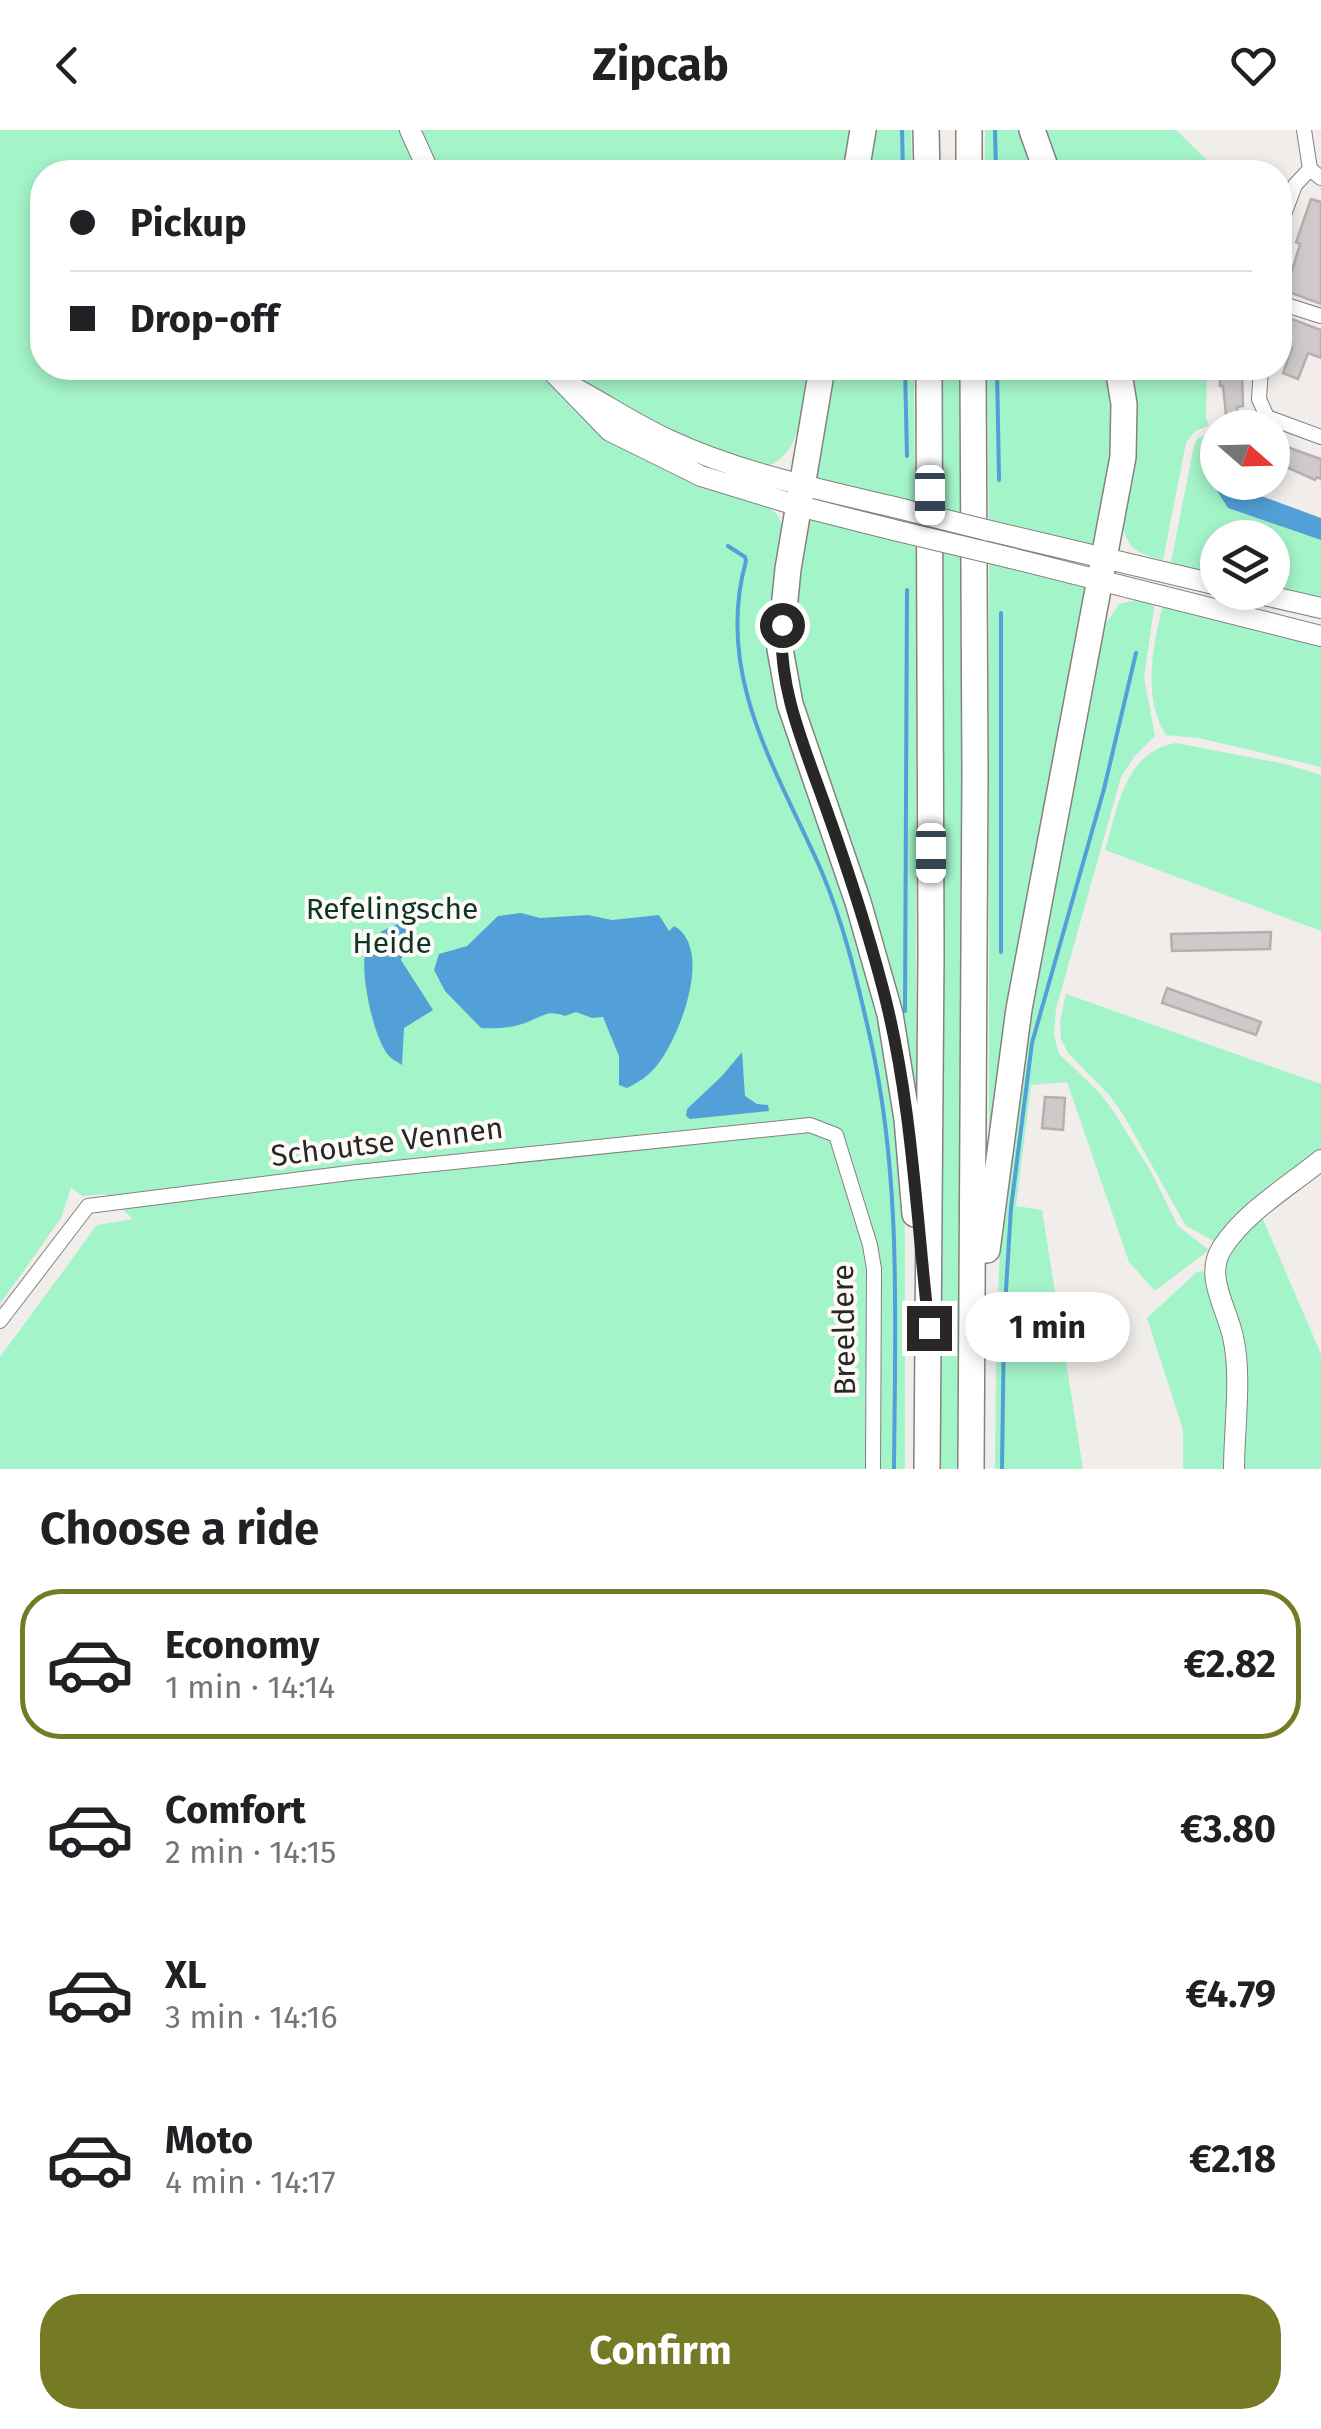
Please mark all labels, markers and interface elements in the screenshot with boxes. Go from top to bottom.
icon: back [40,38,95,93]
text: Zipcab [592,38,729,92]
icon: heart [1226,38,1281,93]
text: Pickup [130,200,247,246]
text: Drop-off [130,296,278,342]
north arrow [1200,410,1290,500]
map controls [1200,410,1290,610]
car [915,465,945,525]
button: layers [1200,520,1290,610]
route start [760,603,805,648]
car [916,823,946,883]
park label: Refelingsche Heide [306,891,478,961]
street label: Schoutse Vennen [269,1110,505,1174]
street label: Breeldere [825,1264,863,1396]
callout: 1 min [964,1293,1129,1363]
route end [907,1306,952,1351]
text: 1 min [1009,1308,1086,1346]
text: Choose a ride [40,1502,319,1556]
icon: car [45,1619,135,1709]
text: Economy [165,1622,320,1668]
text: €2.82 [1184,1641,1276,1687]
text: 1 min · 14:14 [165,1668,335,1706]
icon: car [45,1784,135,1874]
text: Comfort [165,1787,306,1833]
text: €3.80 [1180,1806,1276,1852]
text: 2 min · 14:15 [165,1833,336,1871]
icon: car [45,1949,135,2039]
text: XL [165,1952,207,1998]
text: €4.79 [1186,1971,1276,2017]
text: 3 min · 14:16 [165,1998,337,2036]
icon: car [45,2114,135,2204]
text: Moto [165,2117,253,2163]
text: €2.18 [1189,2136,1276,2182]
text: 4 min · 14:17 [165,2163,336,2201]
button: Confirm [40,2294,1281,2409]

